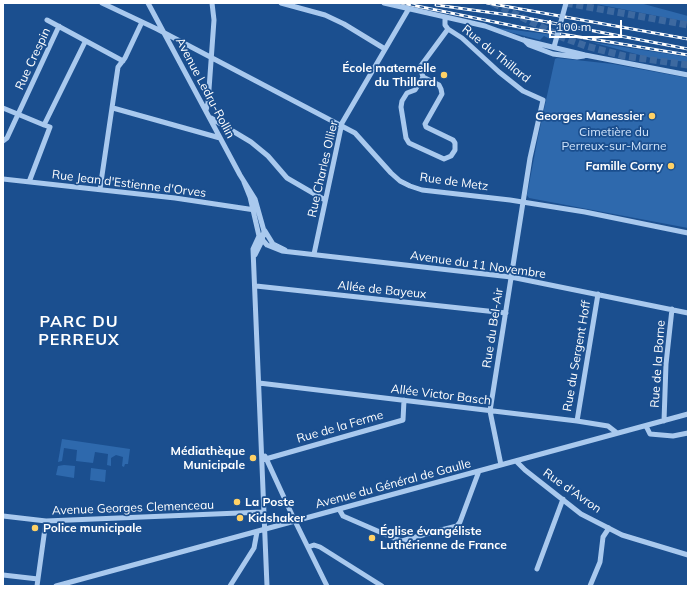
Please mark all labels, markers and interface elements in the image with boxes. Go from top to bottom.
scale bar [551,12,624,38]
text: 100 m [556,19,591,34]
street label: Rue du Thillard [459,22,533,86]
street label: Rue Crespin [12,26,54,92]
street label: Avenue Ledru-Rollin [172,35,238,141]
place label: École maternelle du Thillard [342,61,436,89]
marker: École maternelle du Thillard [439,70,449,80]
place label: Georges Manessier [535,109,644,123]
marker: Georges Manessier [647,111,657,121]
street label: Rue Charles Ollier [305,119,341,219]
park label: Cimetière du Perreux-sur-Marne [562,125,666,153]
place label: Famille Corny [586,159,663,173]
marker: Famille Corny [666,161,676,171]
street label: Rue Jean d'Estienne d'Orves [51,167,207,201]
street label: Rue de Metz [419,170,489,194]
street label: Avenue du 11 Novembre [409,248,547,282]
street label: Allée de Bayeux [337,278,427,302]
street label: Rue du Bel-Air [480,287,506,369]
street label: Rue du Sergent Hoff [560,299,594,413]
district label: PARC DU PERREUX [38,312,120,350]
street label: Rue de la Borne [648,320,668,408]
street label: Allée Victor Basch [390,382,492,408]
street label: Rue de la Ferme [295,408,385,446]
place label: Médiathèque Municipale [170,444,245,472]
marker: Médiathèque Municipale [248,453,258,463]
street label: Avenue du Général de Gaulle [314,456,472,512]
street label: Rue d'Avron [540,466,604,516]
place label: La Poste [245,495,294,509]
marker: La Poste [232,497,242,507]
street label: Avenue Georges Clemenceau [52,498,214,518]
place label: Kidshaker [248,511,305,525]
marker: Kidshaker [235,513,245,523]
place label: Police municipale [43,521,142,535]
marker: Police municipale [30,523,40,533]
place label: Église évangéliste Luthérienne de France [380,524,507,552]
marker: Église évangéliste Luthérienne de France [367,533,377,543]

